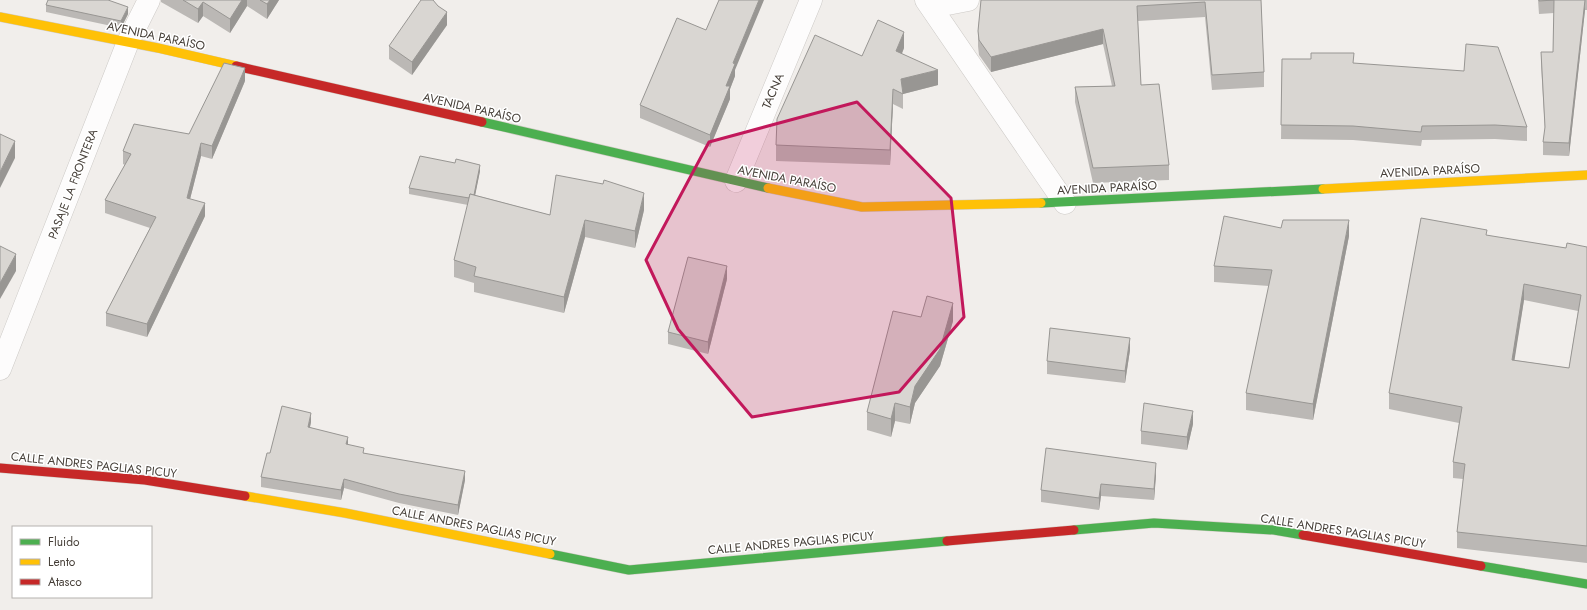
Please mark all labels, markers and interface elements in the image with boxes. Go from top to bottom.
street label: AVENIDA PARAÍSO [105,17,207,55]
street label: TACNA [757,70,789,112]
street label: AVENIDA PARAÍSO [421,88,523,128]
street label: PASAJE LA FRONTERA [44,126,102,242]
street label: AVENIDA PARAÍSO [1380,159,1480,183]
street label: AVENIDA PARAÍSO [736,161,838,197]
street label: AVENIDA PARAÍSO [1057,176,1157,200]
street label: CALLE ANDRES PAGLIAS PICUY [10,447,178,483]
street label: CALLE ANDRES PAGLIAS PICUY [390,501,558,551]
street label: CALLE ANDRES PAGLIAS PICUY [1259,509,1427,553]
legend [12,526,152,598]
street label: CALLE ANDRES PAGLIAS PICUY [707,527,875,559]
text: Fluido [48,533,80,551]
text: Lento [48,553,76,571]
text: Atasco [48,573,82,591]

